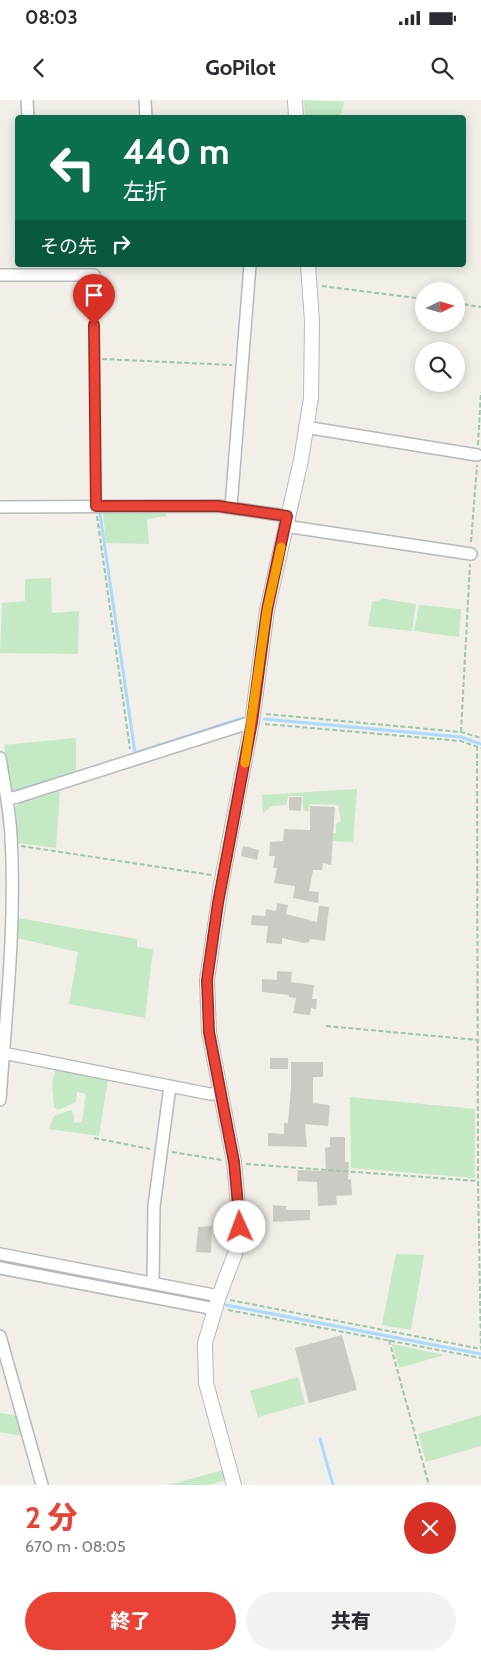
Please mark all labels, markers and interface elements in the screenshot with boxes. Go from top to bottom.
text: 08:03 [25,6,78,29]
icon: back [25,54,53,82]
text: GoPilot [205,54,276,81]
icon: search [428,54,456,82]
text: 440 m [123,130,229,173]
icon: left [40,135,105,200]
text: 左折 [123,178,167,205]
icon: right [107,230,135,258]
text: その先 [40,235,97,258]
pin [73,274,115,325]
icon: arrive [80,281,108,309]
north arrow [415,282,465,332]
map controls [415,282,465,392]
button: search [415,342,465,392]
position arrow [213,1200,265,1252]
text: 2 分 [25,1499,78,1536]
button: close [404,1502,456,1554]
text: 670 m · 08:05 [25,1537,126,1556]
button: 終了 [25,1592,236,1650]
button: 共有 [246,1592,456,1650]

